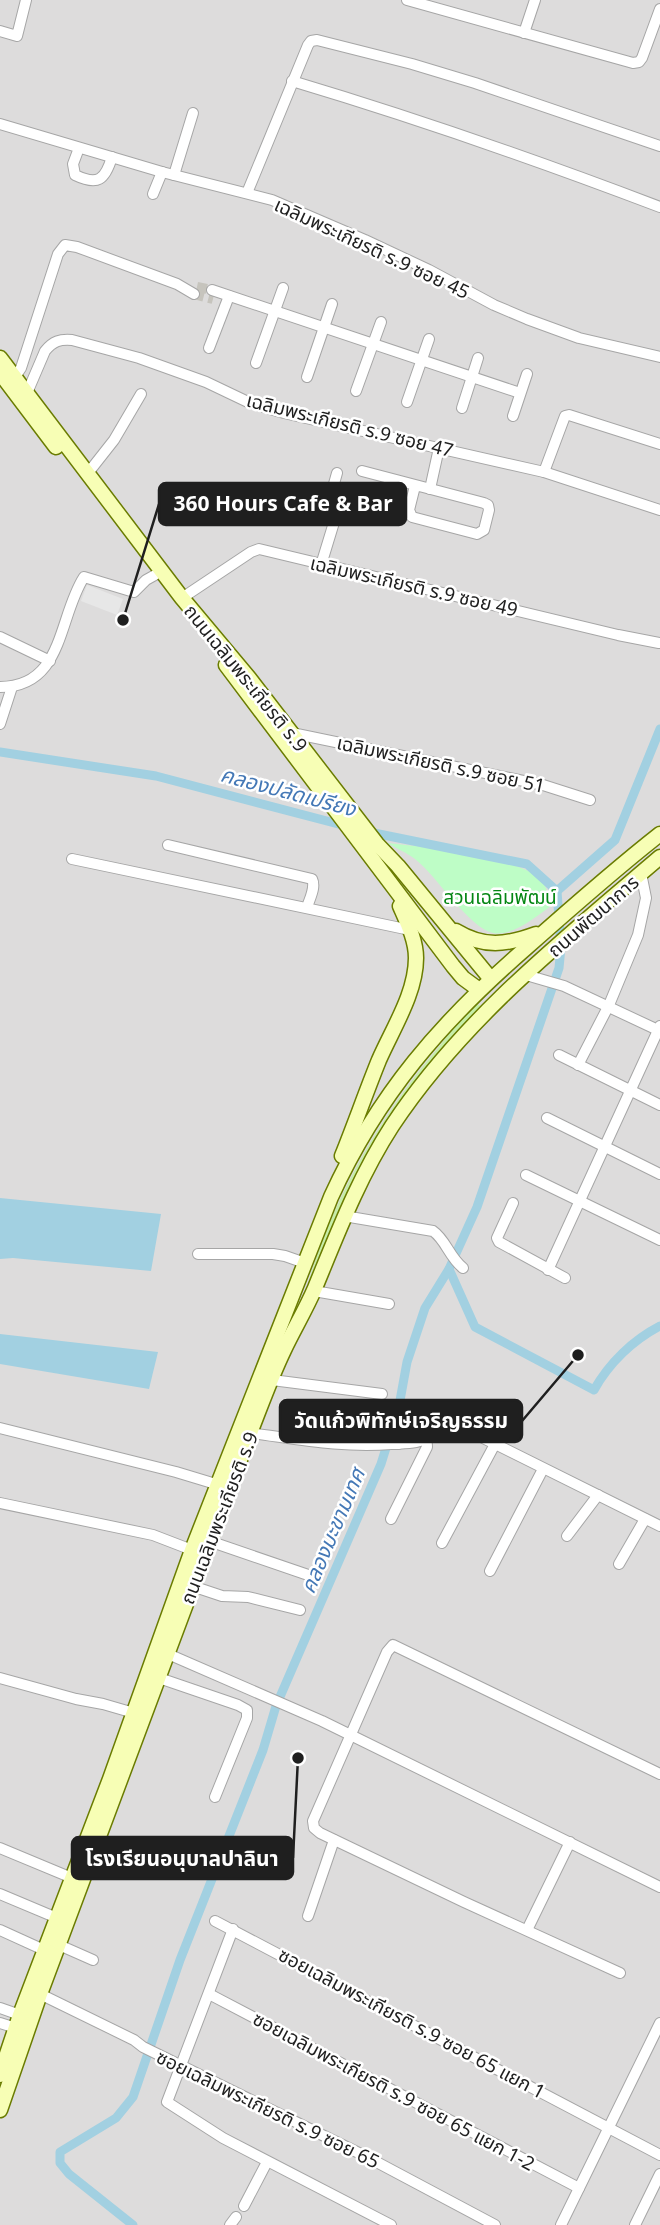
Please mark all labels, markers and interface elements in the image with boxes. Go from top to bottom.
street label: เฉลิมพระเกียรติ ร.9 ซอย 45 [270,191,474,305]
street label: เฉลิมพระเกียรติ ร.9 ซอย 47 [244,387,456,463]
callout: 360 Hours Cafe & Bar [159,483,406,525]
text: 360 Hours Cafe & Bar [173,489,393,517]
street label: เฉลิมพระเกียรติ ร.9 ซอย 49 [308,549,520,623]
street label: ถนนเฉลิมพระเกียรติ ร.9 [178,599,314,757]
street label: เฉลิมพระเกียรติ ร.9 ซอย 51 [334,729,548,799]
water label: คลองปลัดเปรียง [218,760,360,823]
street label: ถนนพัฒนาการ [542,869,644,963]
park label: สวนเฉลิมพัฒน์ [443,884,557,910]
callout: วัดแก้วพิทักษ์เจริญธรรม [280,1400,522,1442]
text: วัดแก้วพิทักษ์เจริญธรรม [294,1406,508,1434]
street label: ถนนเฉลิมพระเกียรติ ร.9 [174,1428,264,1608]
water label: คลองมะขามเทศ [293,1461,372,1597]
callout: โรงเรียนอนุบาลปาลินา [72,1837,293,1879]
text: โรงเรียนอนุบาลปาลินา [85,1844,279,1872]
street label: ซอยเฉลิมพระเกียรติ ร.9 ซอย 65 แยก 1 [274,1941,550,2105]
street label: ซอยเฉลิมพระเกียรติ ร.9 ซอย 65 แยก 1-2 [249,2007,539,2175]
street label: ซอยเฉลิมพระเกียรติ ร.9 ซอย 65 [153,2045,383,2173]

